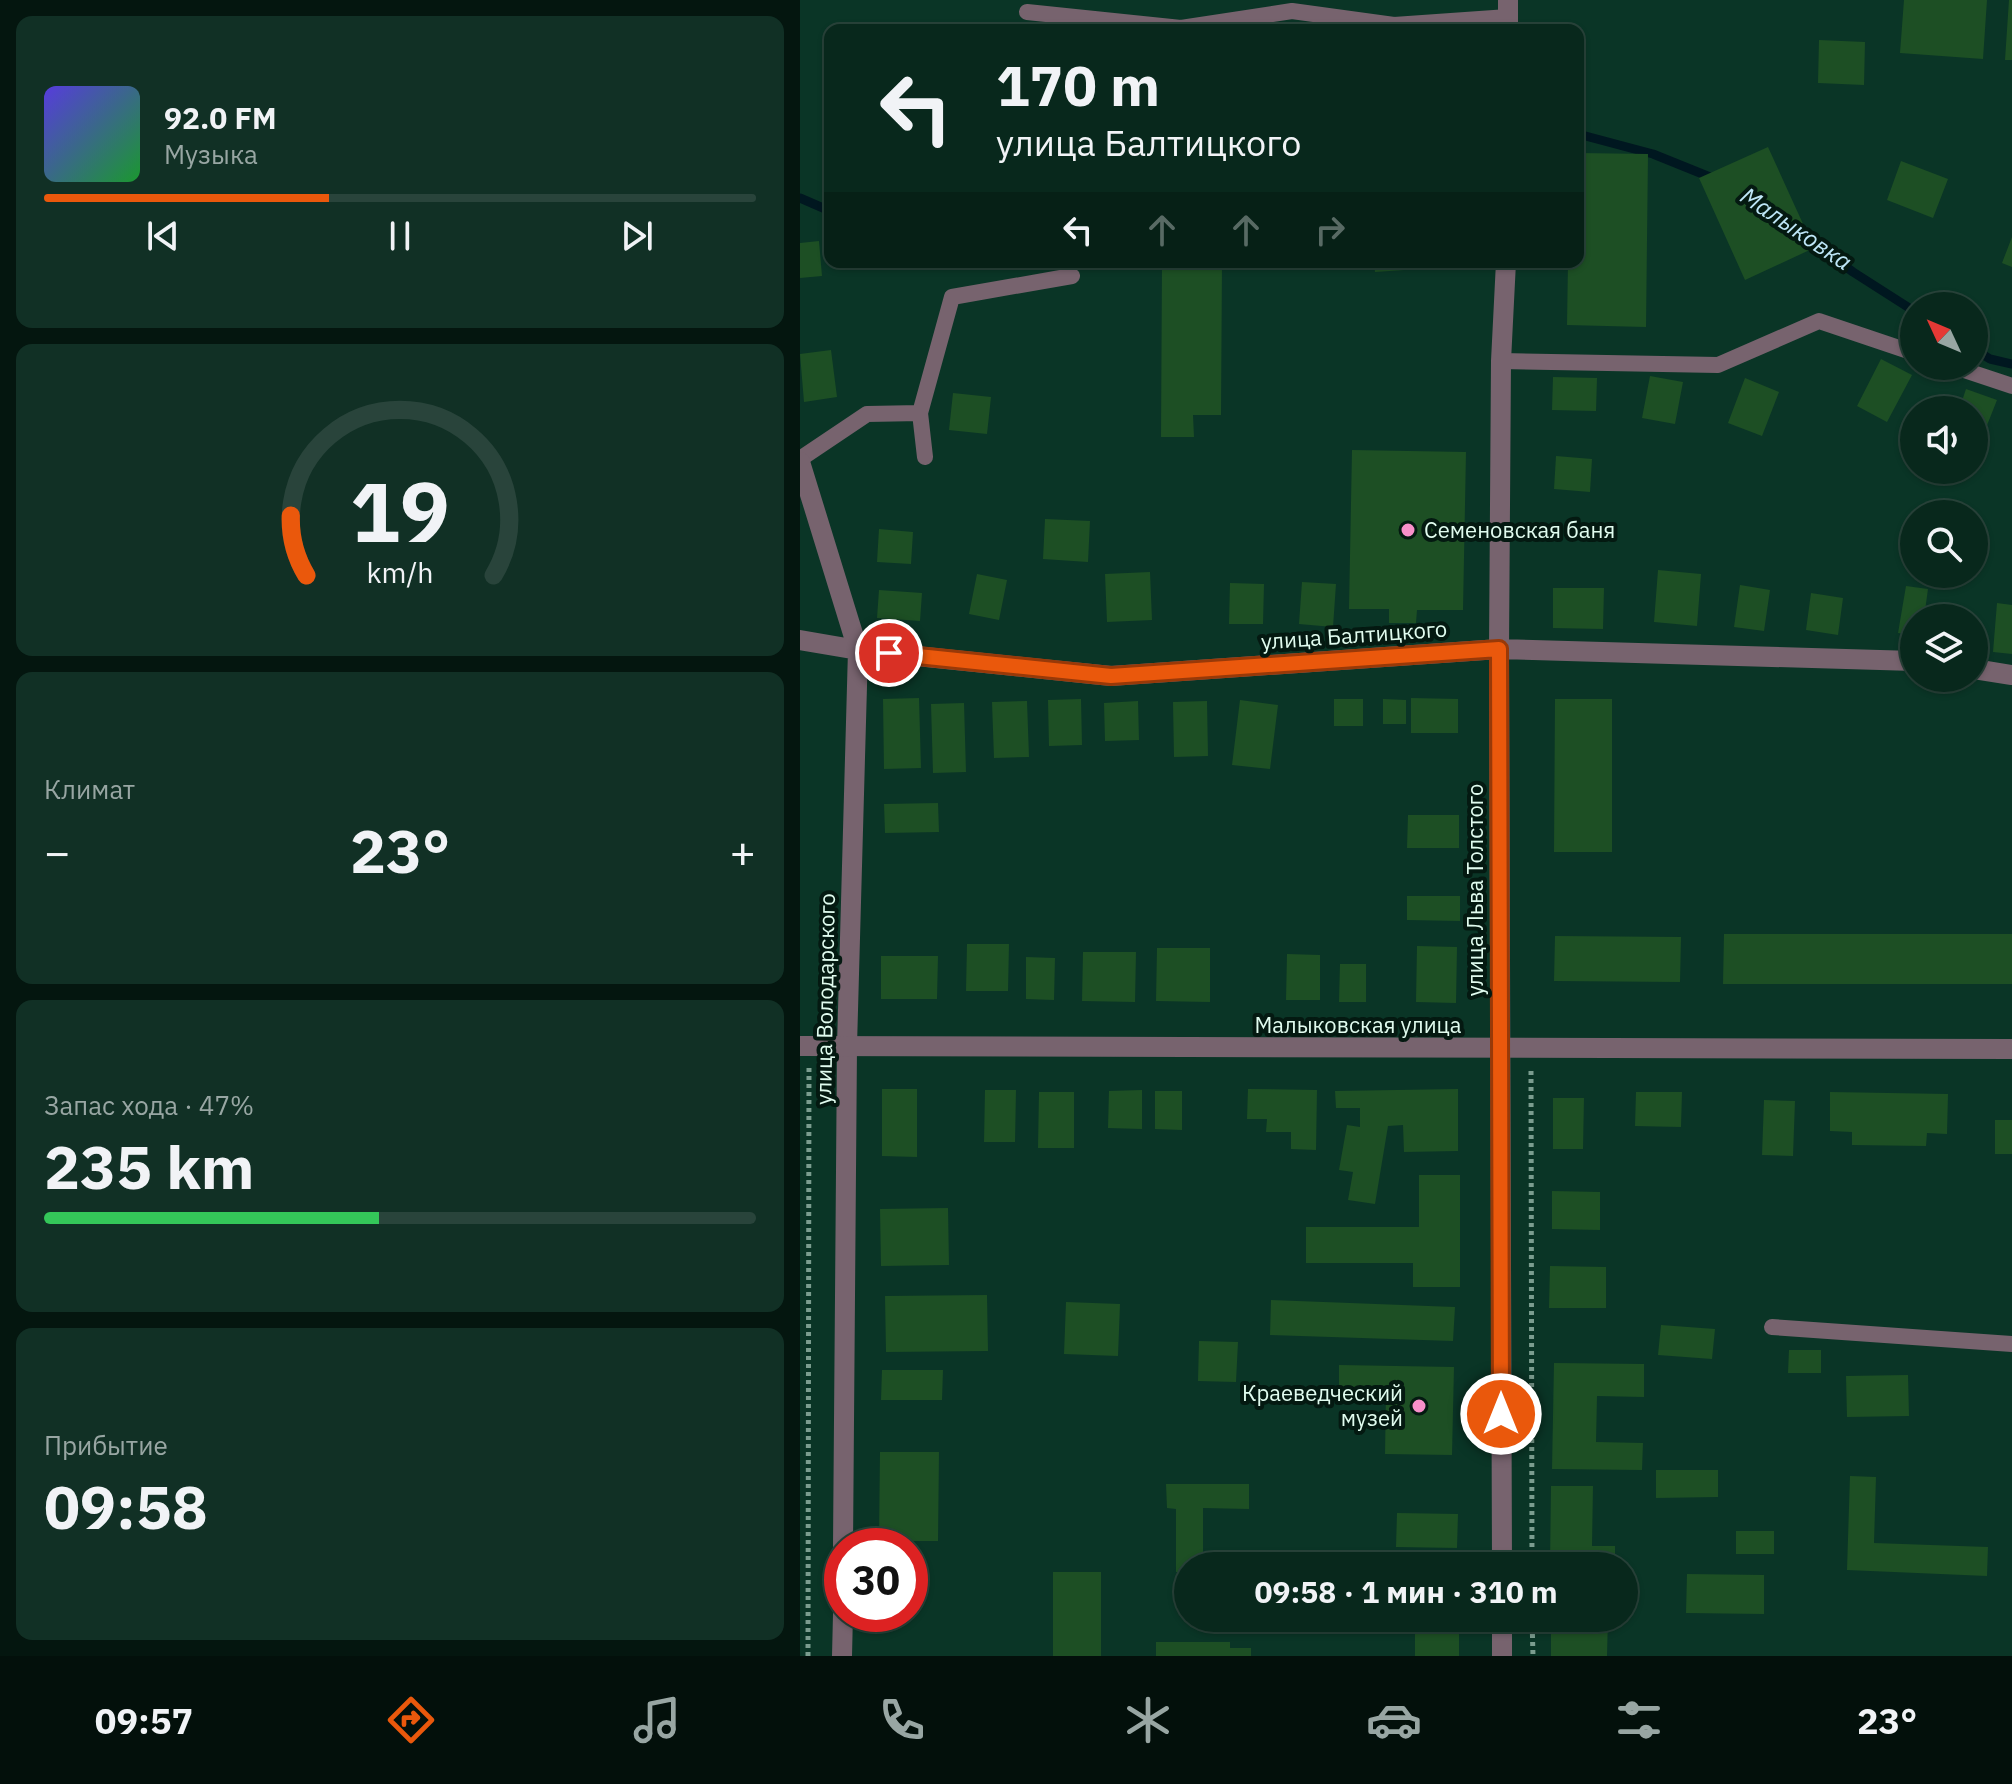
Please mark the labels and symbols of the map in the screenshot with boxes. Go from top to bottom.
water label: Малыковка [1735,179,1859,277]
north arrow [1900,292,1988,380]
place label: Семеновская баня [1424,515,1615,544]
marker: Семеновская баня [1399,521,1417,539]
street label: улица Балтицкого [1260,614,1448,655]
pin [855,619,923,687]
street label: улица Льва Толстого [1460,784,1489,996]
street label: улица Володарского [808,893,841,1105]
street label: Малыковская улица [1254,1010,1462,1039]
position arrow [1459,1372,1543,1456]
place label: Краеведческий музей [1242,1378,1403,1432]
marker: Краеведческий музей [1410,1397,1428,1415]
speed limit sign: 30 [824,1528,928,1632]

